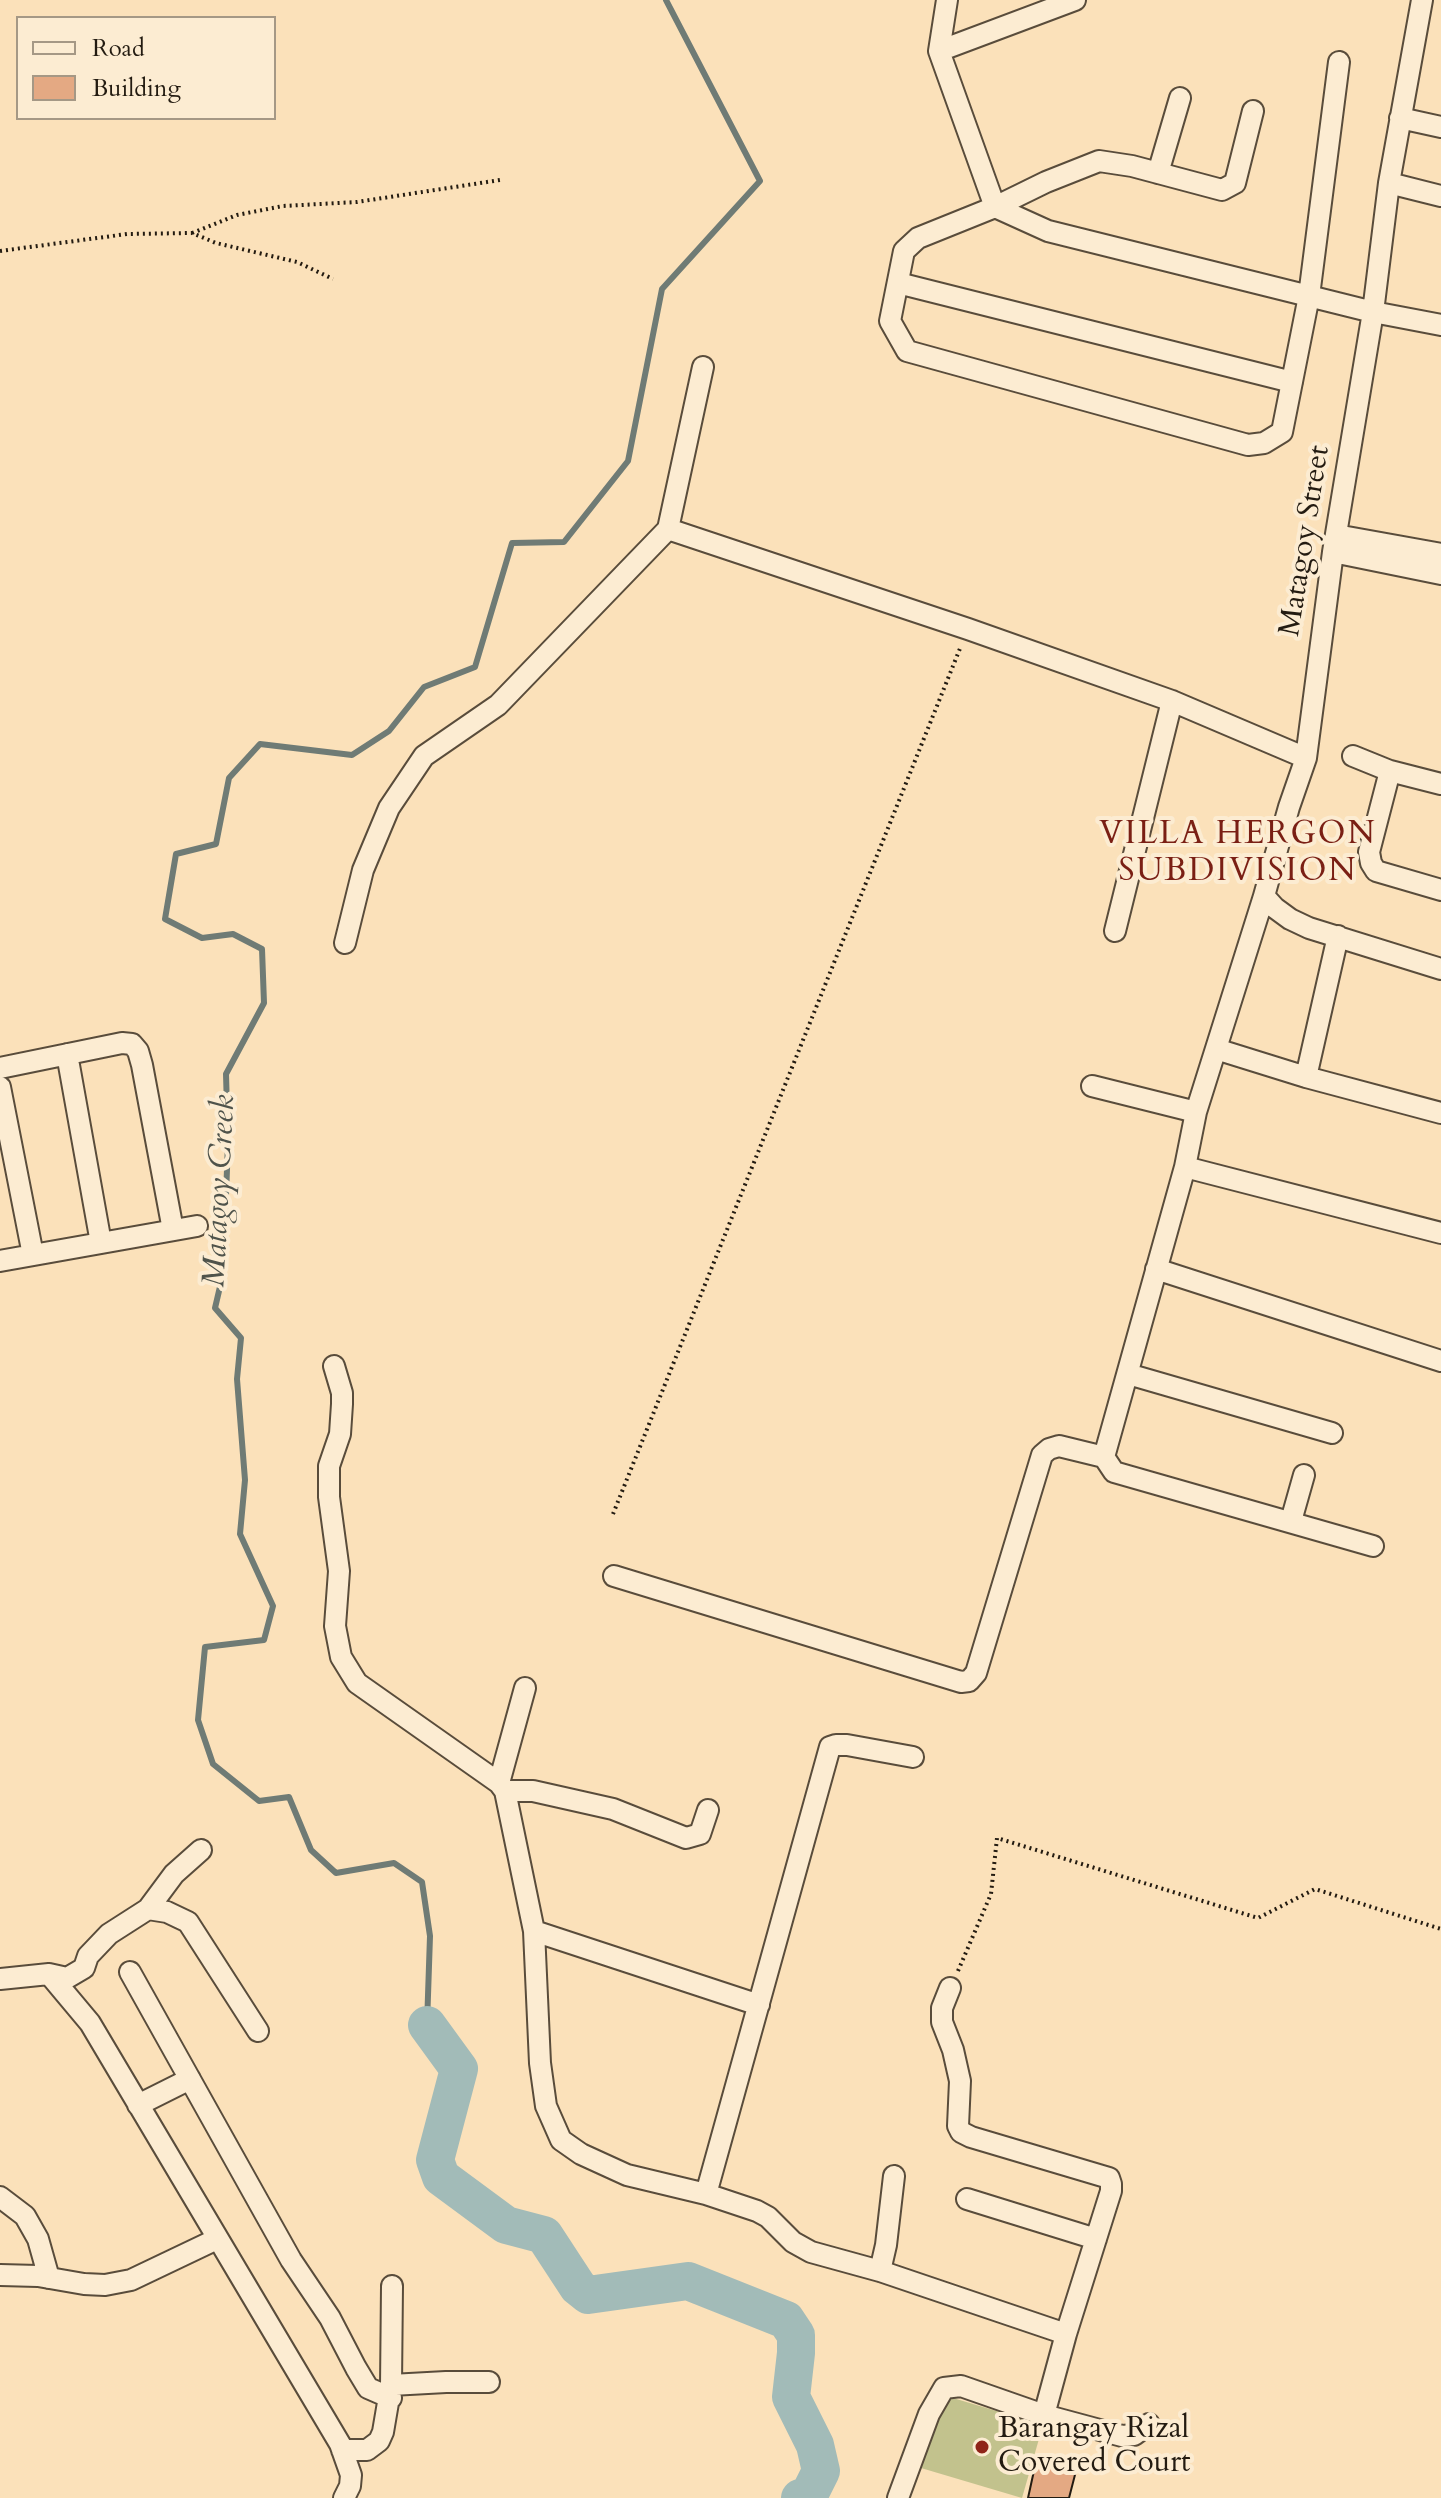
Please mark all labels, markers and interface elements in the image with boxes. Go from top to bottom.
legend [16,16,276,120]
text: Road [92,32,145,65]
text: Building [92,72,181,105]
street label: Matagoy Street [1273,443,1339,639]
district label: VILLA HERGON SUBDIVISION [1099,817,1377,892]
water label: Matagoy Creek [197,1094,245,1288]
place label: Barangay Rizal Covered Court [998,2412,1191,2482]
marker: Barangay Rizal Covered Court [973,2438,991,2456]

